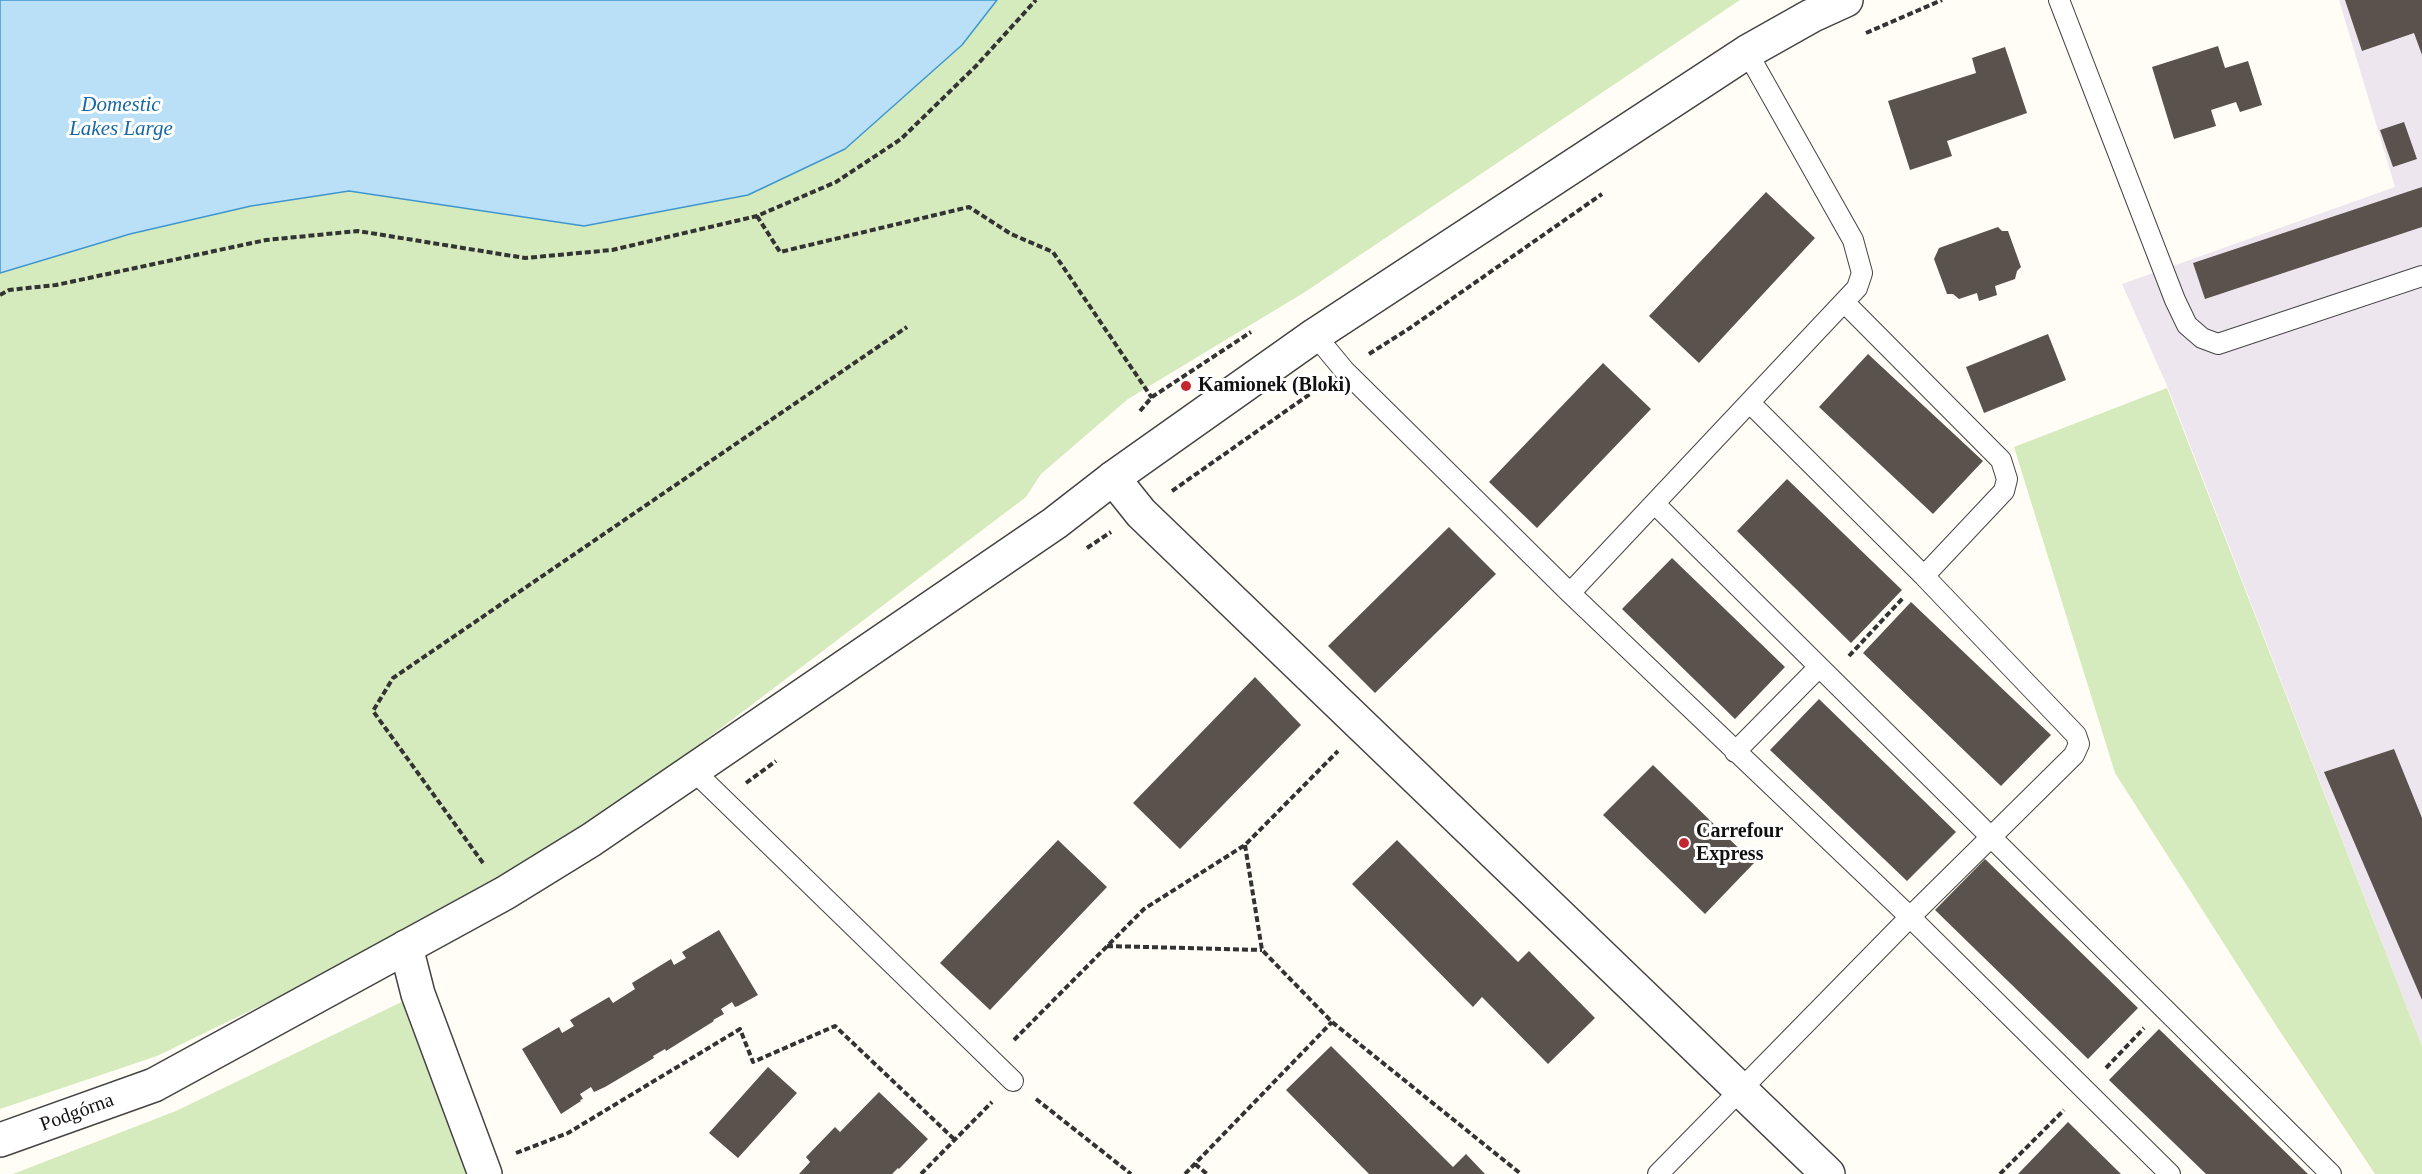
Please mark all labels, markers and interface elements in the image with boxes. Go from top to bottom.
water label: Domestic Lakes Large [69,92,173,142]
place label: Kamionek (Bloki) [1198,374,1351,398]
marker: Kamionek (Bloki) [1179,379,1193,393]
place label: Carrefour Express [1696,820,1783,867]
marker: Carrefour Express [1677,836,1691,850]
street label: Podgórna [37,1089,117,1137]

